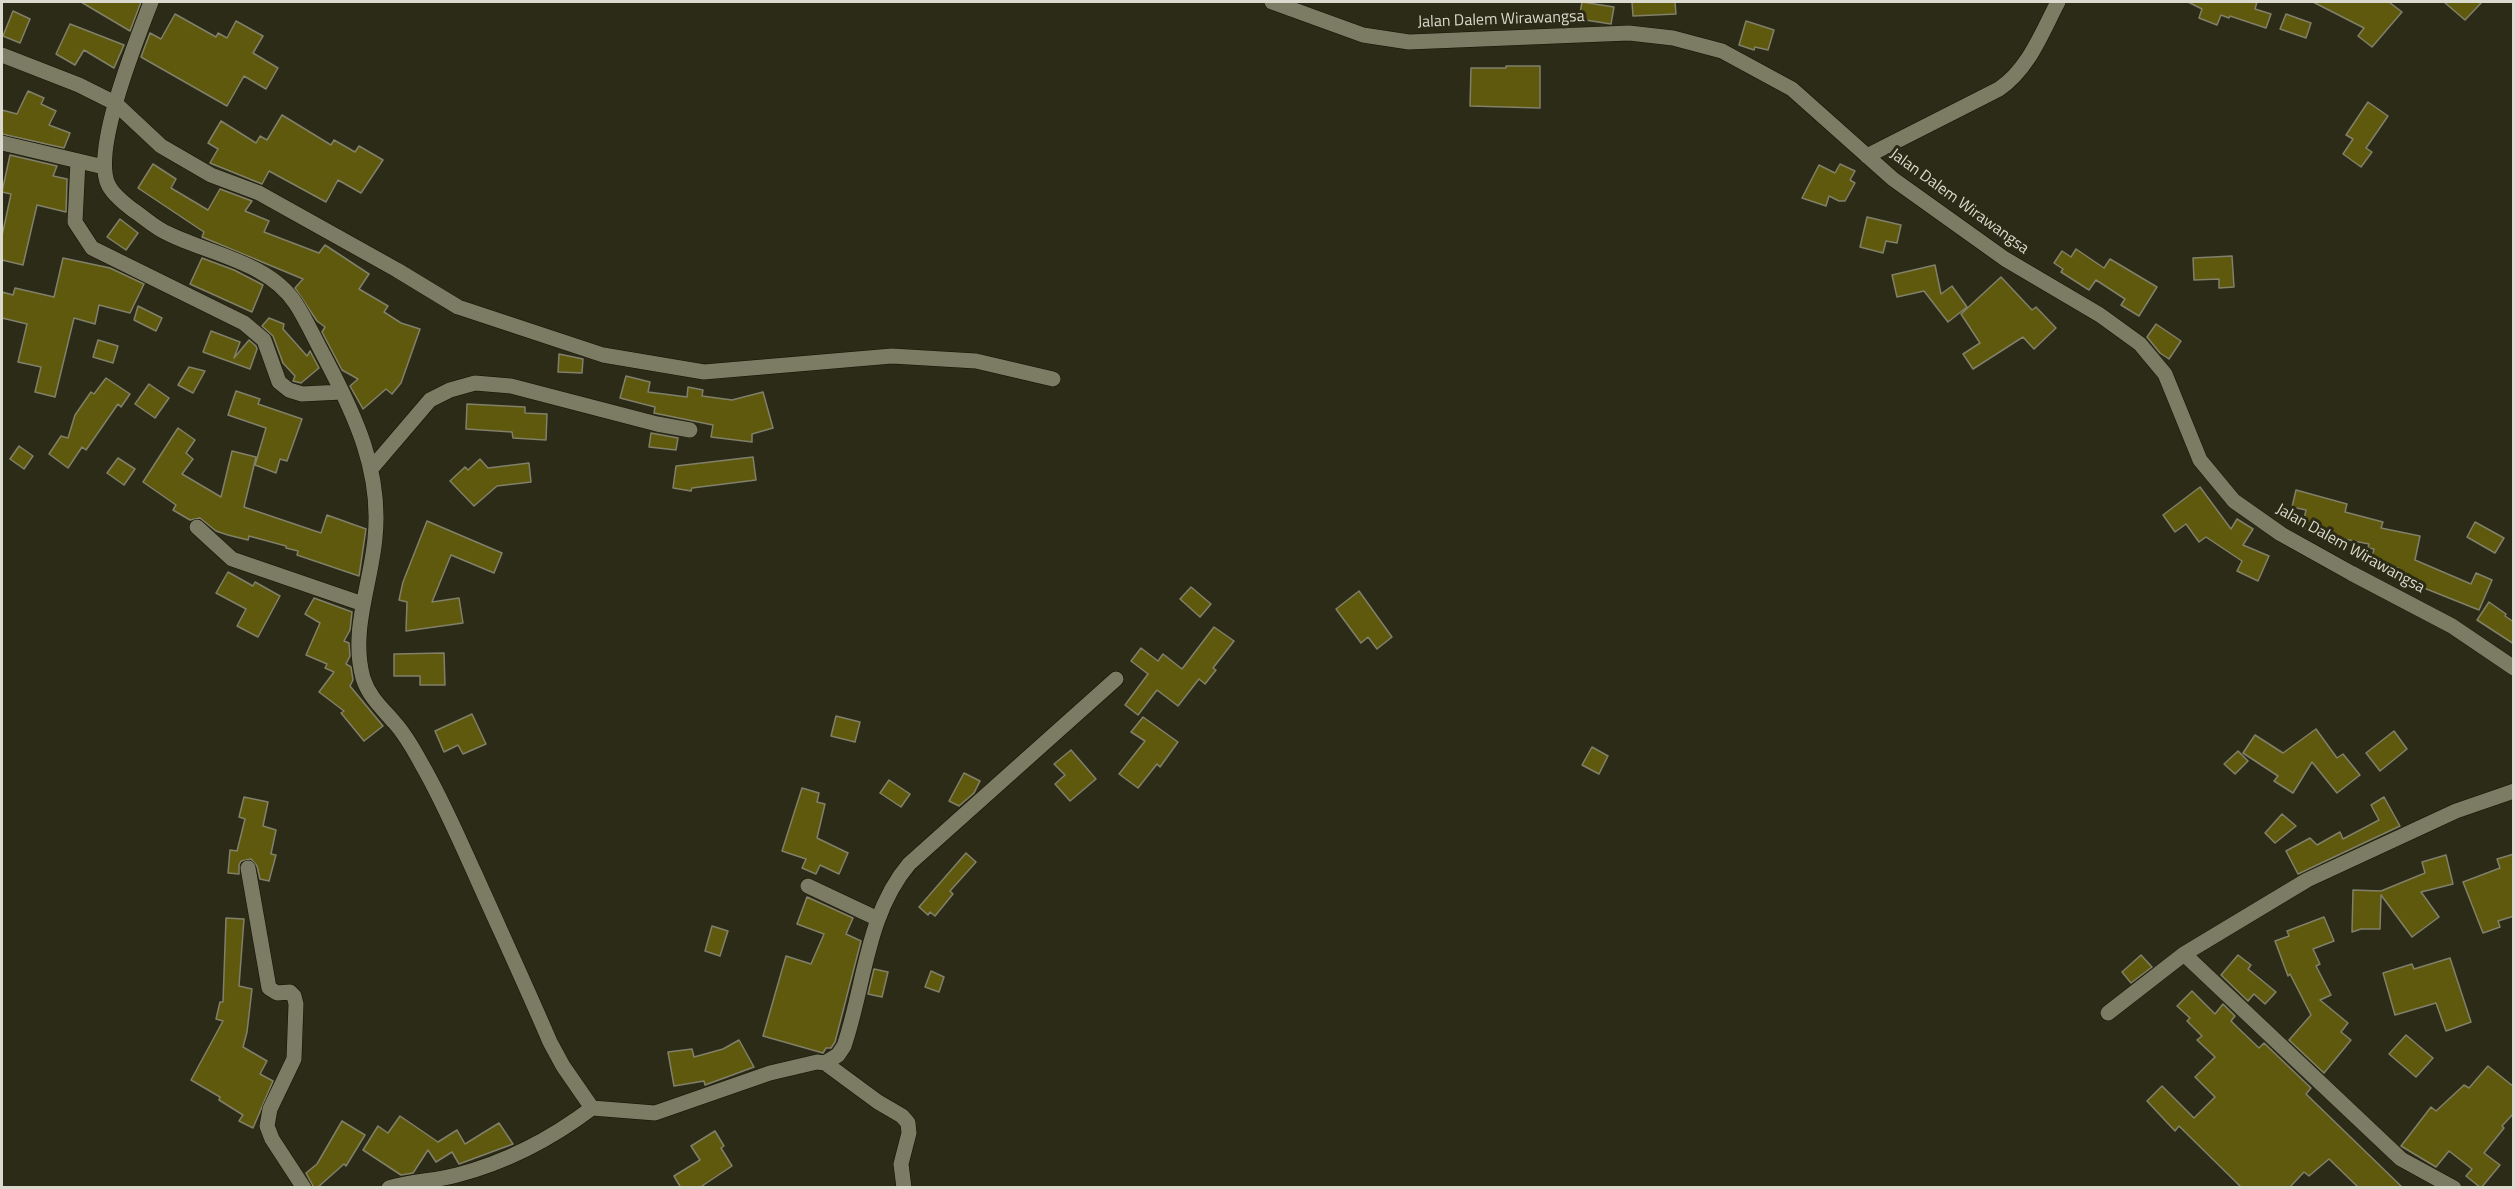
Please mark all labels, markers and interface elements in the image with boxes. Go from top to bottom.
street label: Jalan Dalem Wirawangsa [1417,7,1585,33]
street label: Jalan Dalem Wirawangsa [1886,145,2032,259]
street label: Jalan Dalem Wirawangsa [2272,500,2428,598]

